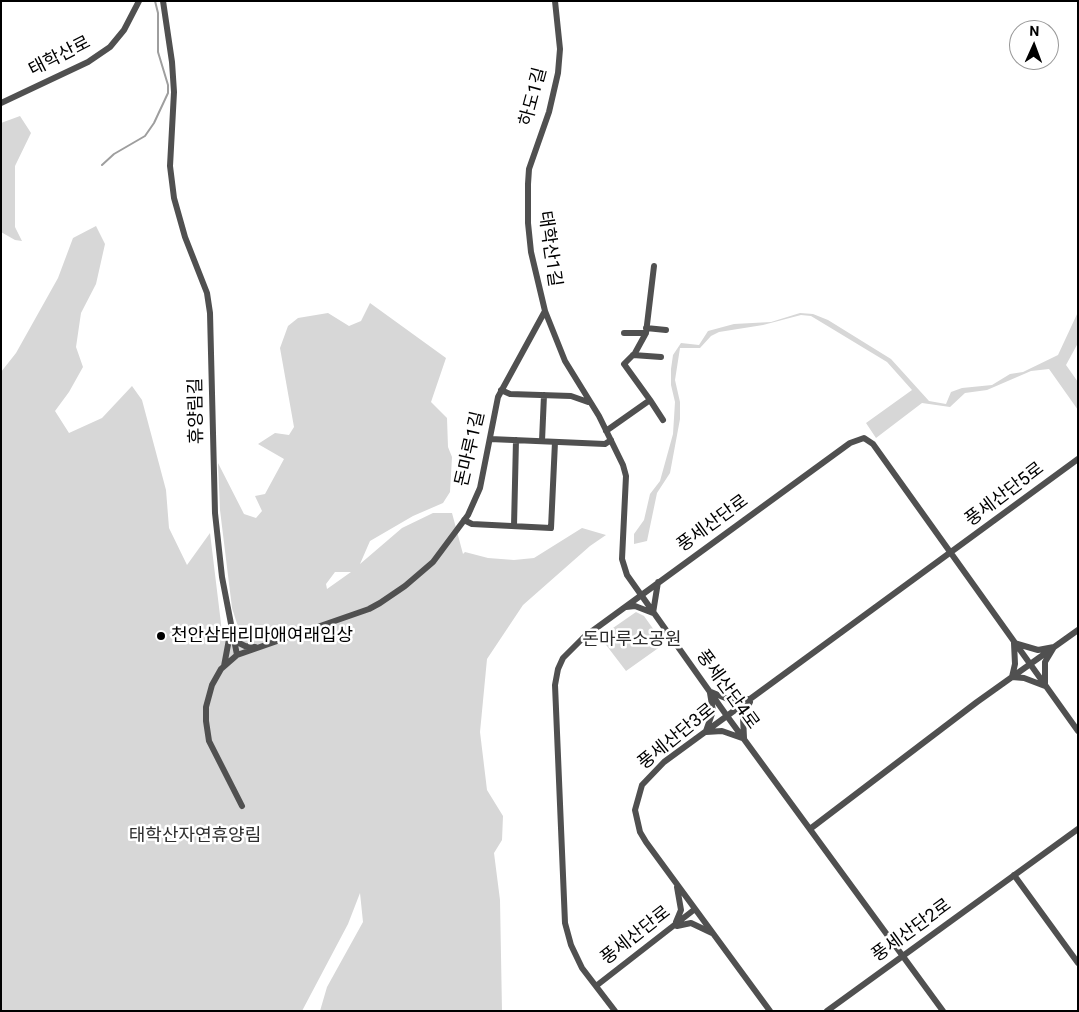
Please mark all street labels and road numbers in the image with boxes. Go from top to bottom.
street label: 태학산로 [26,32,94,82]
street label: 하도1길 [516,65,552,129]
street label: 태학산1길 [533,210,565,288]
street label: 휴양림길 [186,378,208,444]
street label: 돈마루1길 [452,409,490,489]
street label: 풍세산단5로 [961,458,1049,532]
street label: 풍세산단로 [673,491,753,557]
street label: 풍세산단4로 [691,646,763,734]
street label: 풍세산단3로 [634,699,720,775]
street label: 풍세산단2로 [868,895,956,967]
street label: 풍세산단로 [597,902,675,970]

